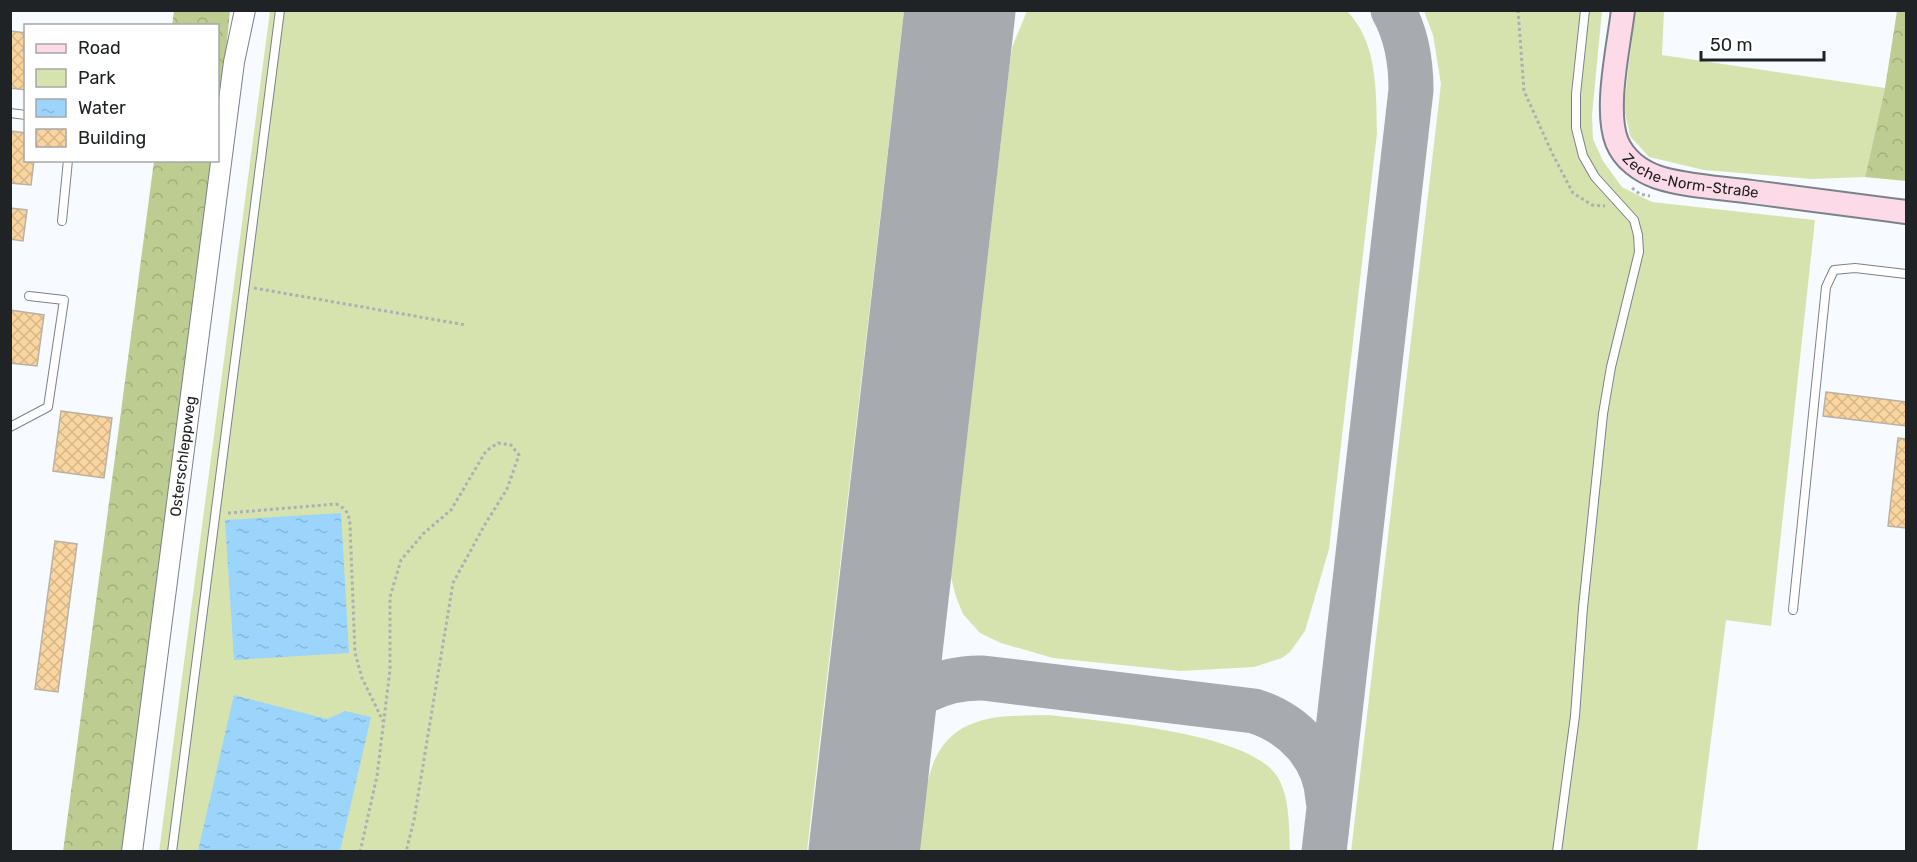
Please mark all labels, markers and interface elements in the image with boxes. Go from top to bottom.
legend [24,24,219,162]
scale bar [1701,24,1824,62]
text: 50 m [1710,34,1753,56]
text: Road [78,37,121,59]
text: Park [78,67,116,89]
text: Water [78,97,126,119]
text: Building [78,127,146,149]
street label: Zeche-Norm-Straße [1619,149,1760,202]
street label: Osterschleppweg [166,395,200,518]

